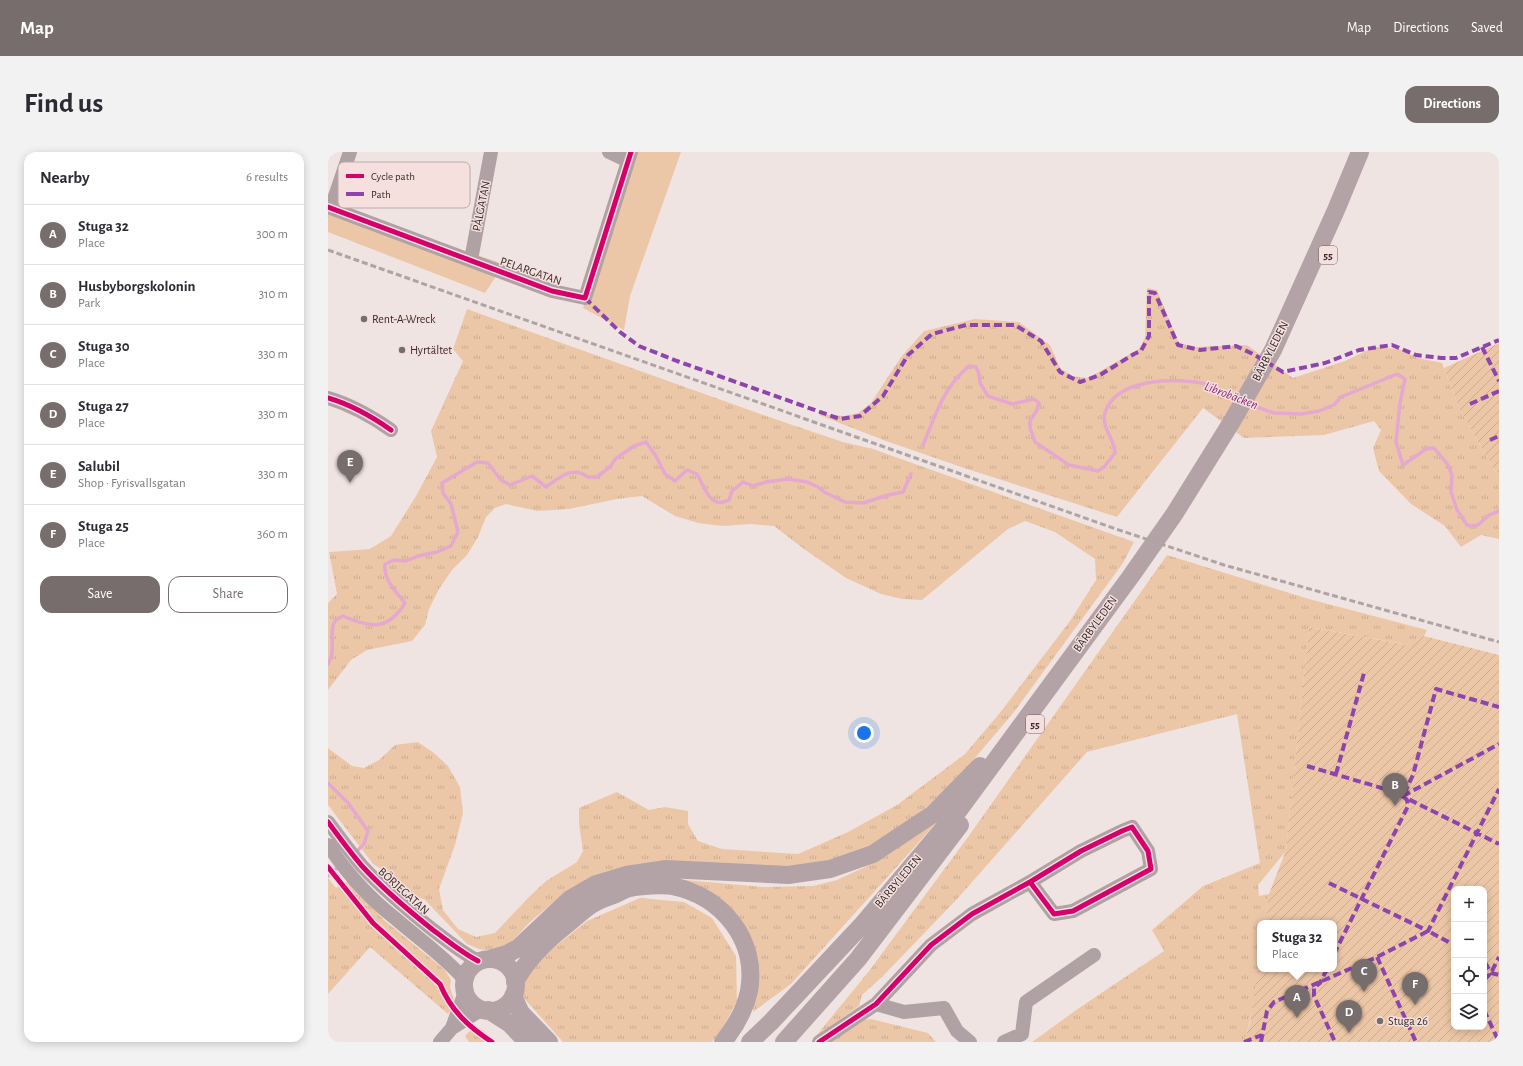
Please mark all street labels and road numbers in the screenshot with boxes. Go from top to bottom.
street label: PÅLGATAN [468,179,492,232]
road number: 55 [1319,246,1337,264]
street label: PELARGATAN [499,255,563,287]
street label: BÄRBYLEDEN [1249,319,1290,383]
street label: BÄRBYLEDEN [1070,593,1119,654]
road number: 55 [1026,715,1044,733]
street label: BÄRBYLEDEN [872,851,924,910]
street label: BÖRJEGATAN [376,864,432,917]

